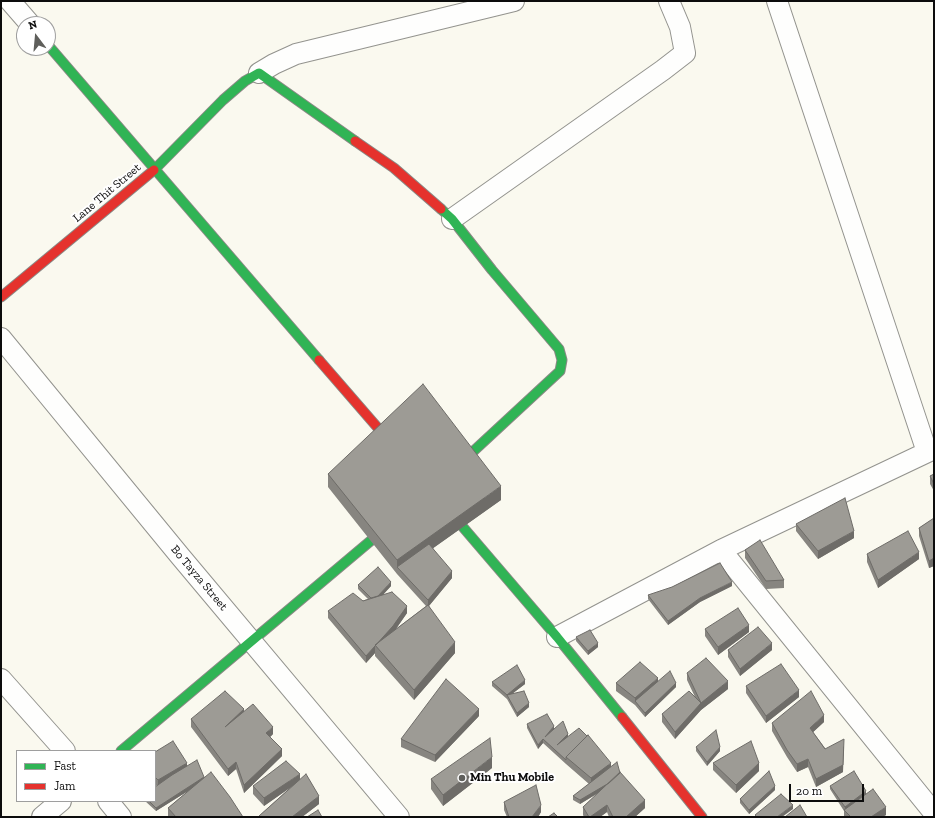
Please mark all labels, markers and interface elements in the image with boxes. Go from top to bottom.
north arrow [16,16,56,56]
text: N [27,18,39,32]
street label: Lane Thit Street [70,161,144,225]
street label: Bo Tayza Street [168,542,230,614]
legend [16,750,156,802]
text: Fast [54,759,76,773]
place label: Min Thu Mobile [470,771,554,785]
marker: Min Thu Mobile [457,773,467,783]
scale bar [791,776,866,802]
text: Jam [54,779,75,793]
text: 20 m [796,784,822,798]

